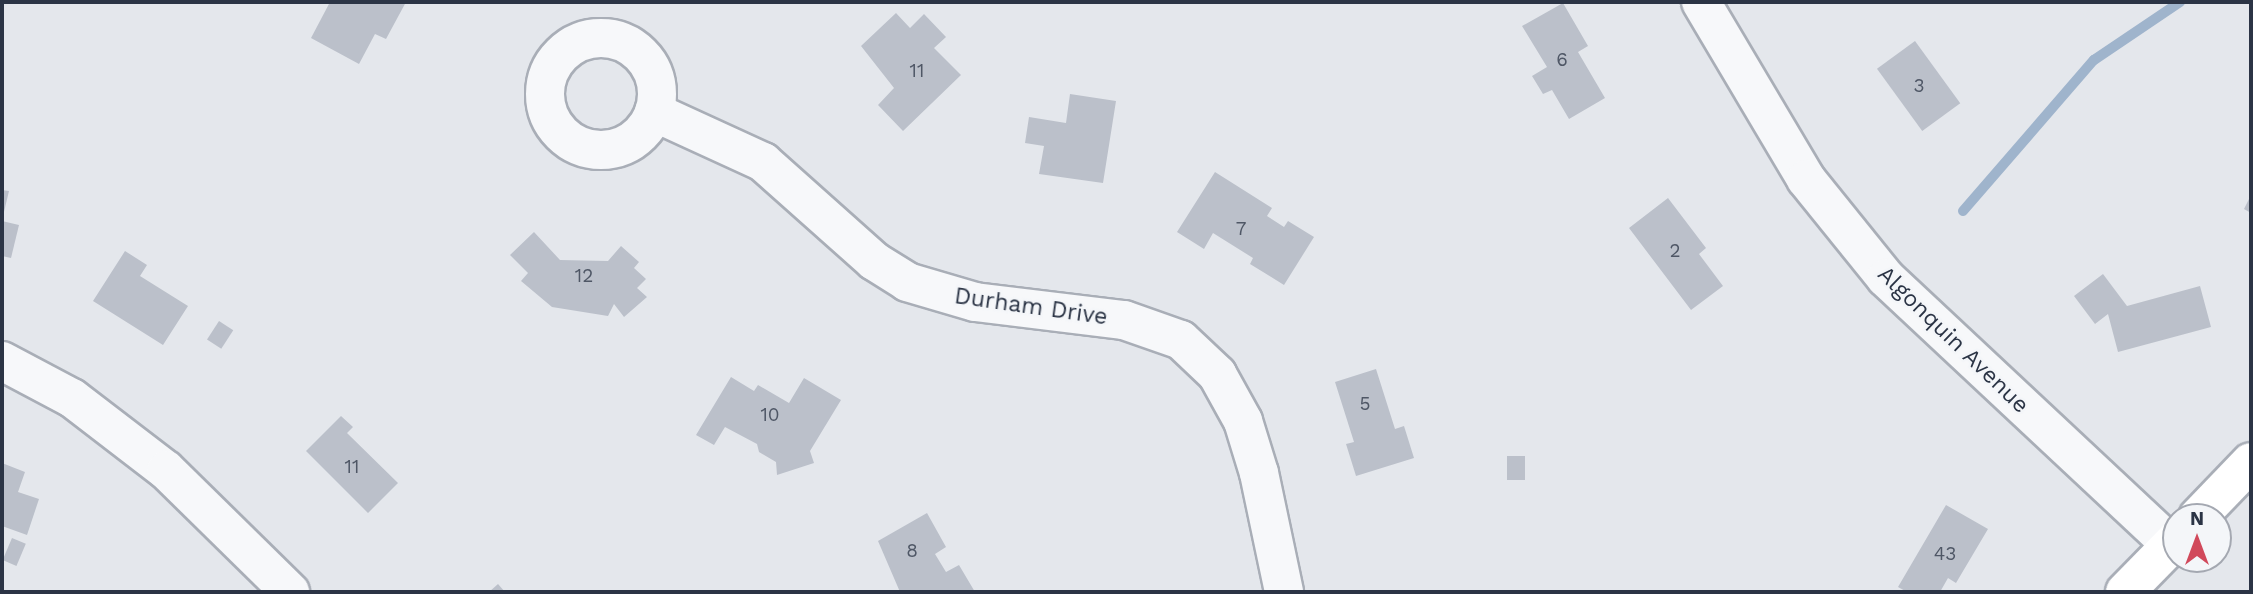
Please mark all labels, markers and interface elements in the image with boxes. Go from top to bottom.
house number: 6 [1556,49,1568,71]
house number: 11 [910,60,924,82]
house number: 3 [1913,75,1925,97]
house number: 7 [1236,218,1246,240]
house number: 2 [1669,240,1681,262]
street label: Algonquin Avenue [1871,260,2035,420]
house number: 12 [575,265,593,287]
street label: Durham Drive [953,283,1109,331]
house number: 5 [1359,393,1371,415]
house number: 10 [760,404,780,426]
house number: 11 [345,456,359,478]
north arrow [2162,503,2232,573]
text: N [2190,507,2204,530]
house number: 8 [906,540,918,562]
house number: 43 [1934,543,1956,565]

